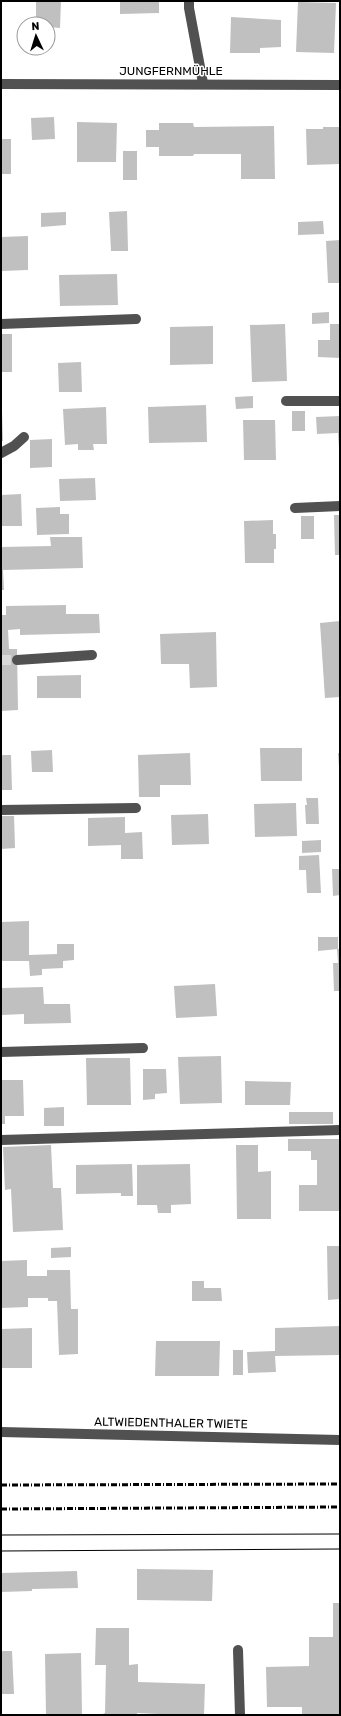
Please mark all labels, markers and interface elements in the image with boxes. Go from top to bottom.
north arrow [16,16,56,56]
text: N [31,20,40,33]
street label: JUNGFERNMÜHLE [119,64,223,78]
street label: ALTWIEDENTHALER TWIETE [94,1415,248,1431]

